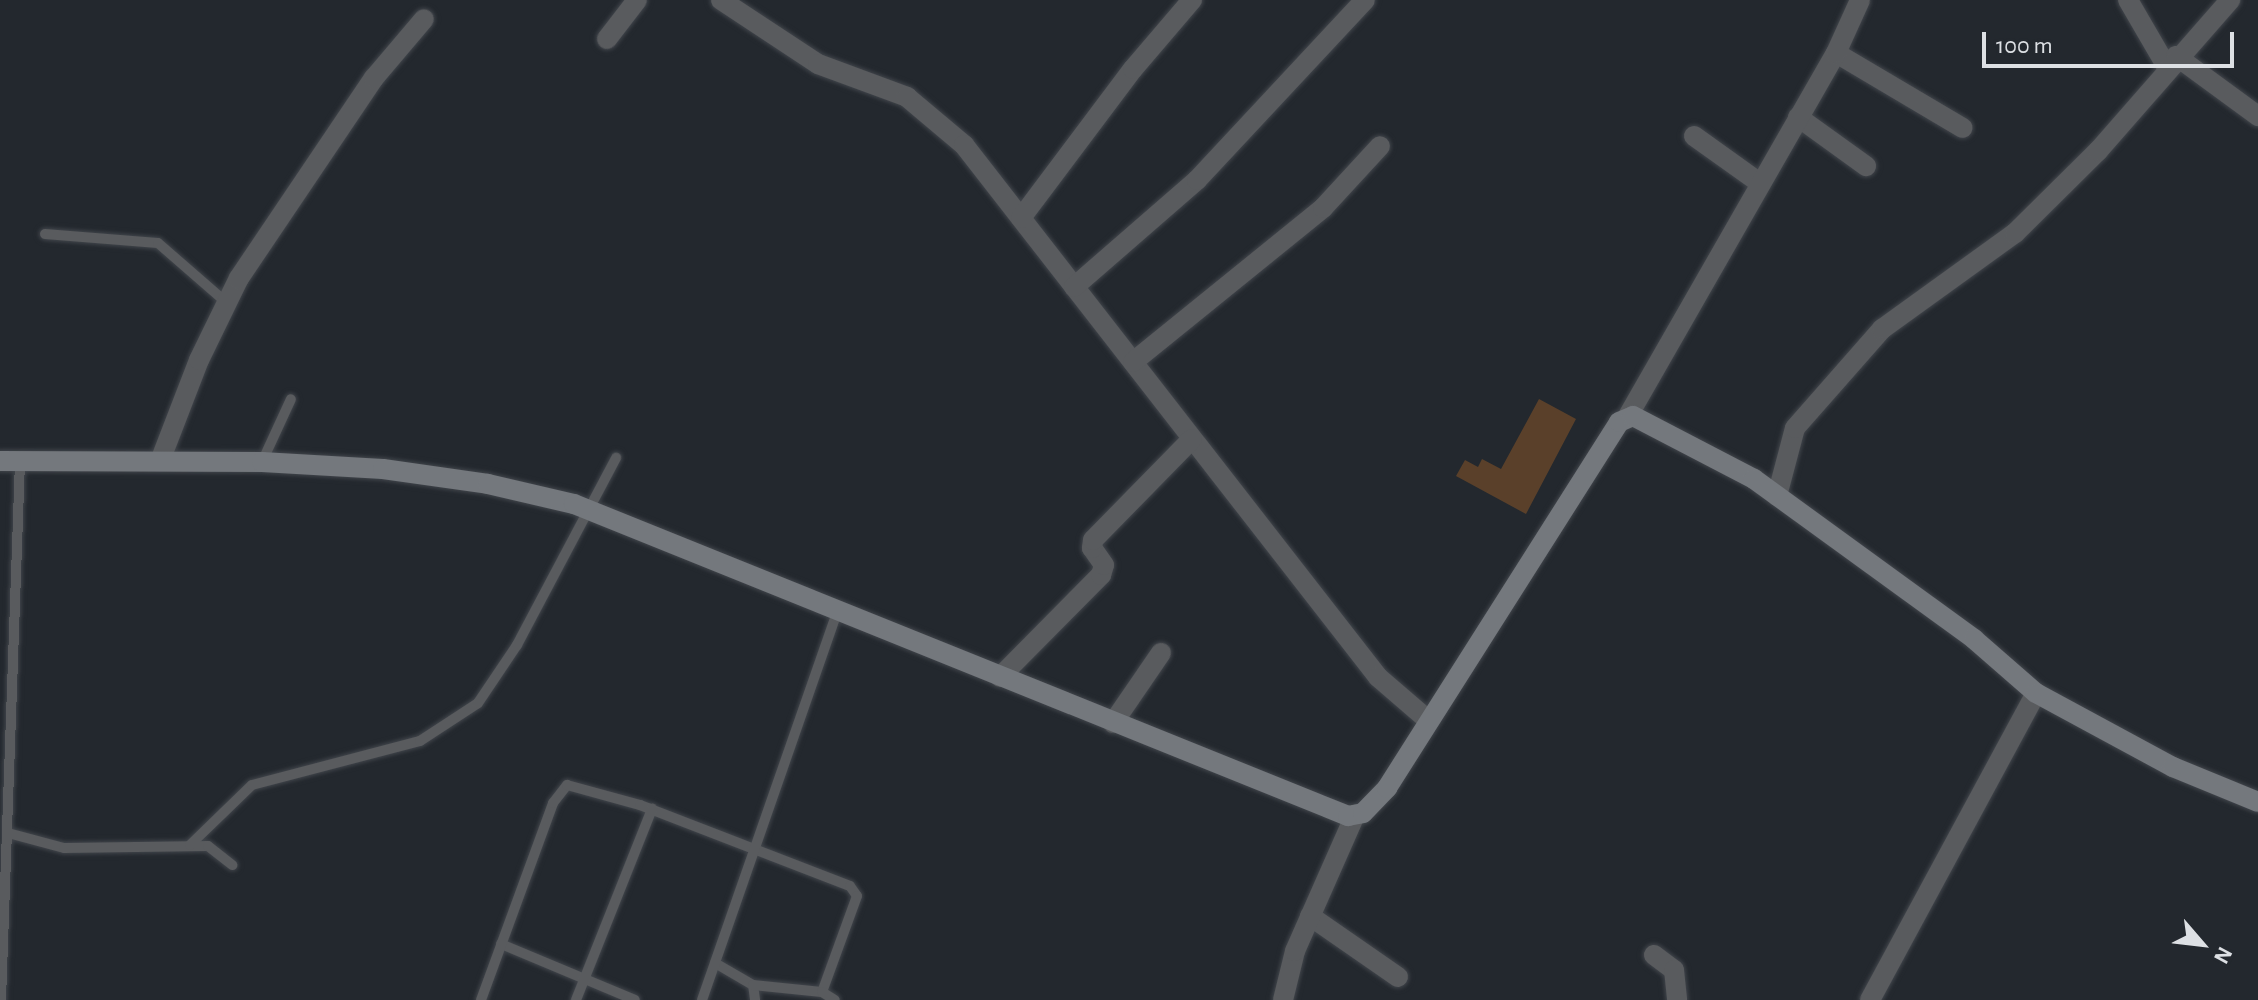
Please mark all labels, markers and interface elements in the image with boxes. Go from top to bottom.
scale bar [1986,16,2238,66]
text: 100 m [1996,34,2053,58]
north arrow [2162,904,2242,984]
text: N [2210,943,2236,967]

